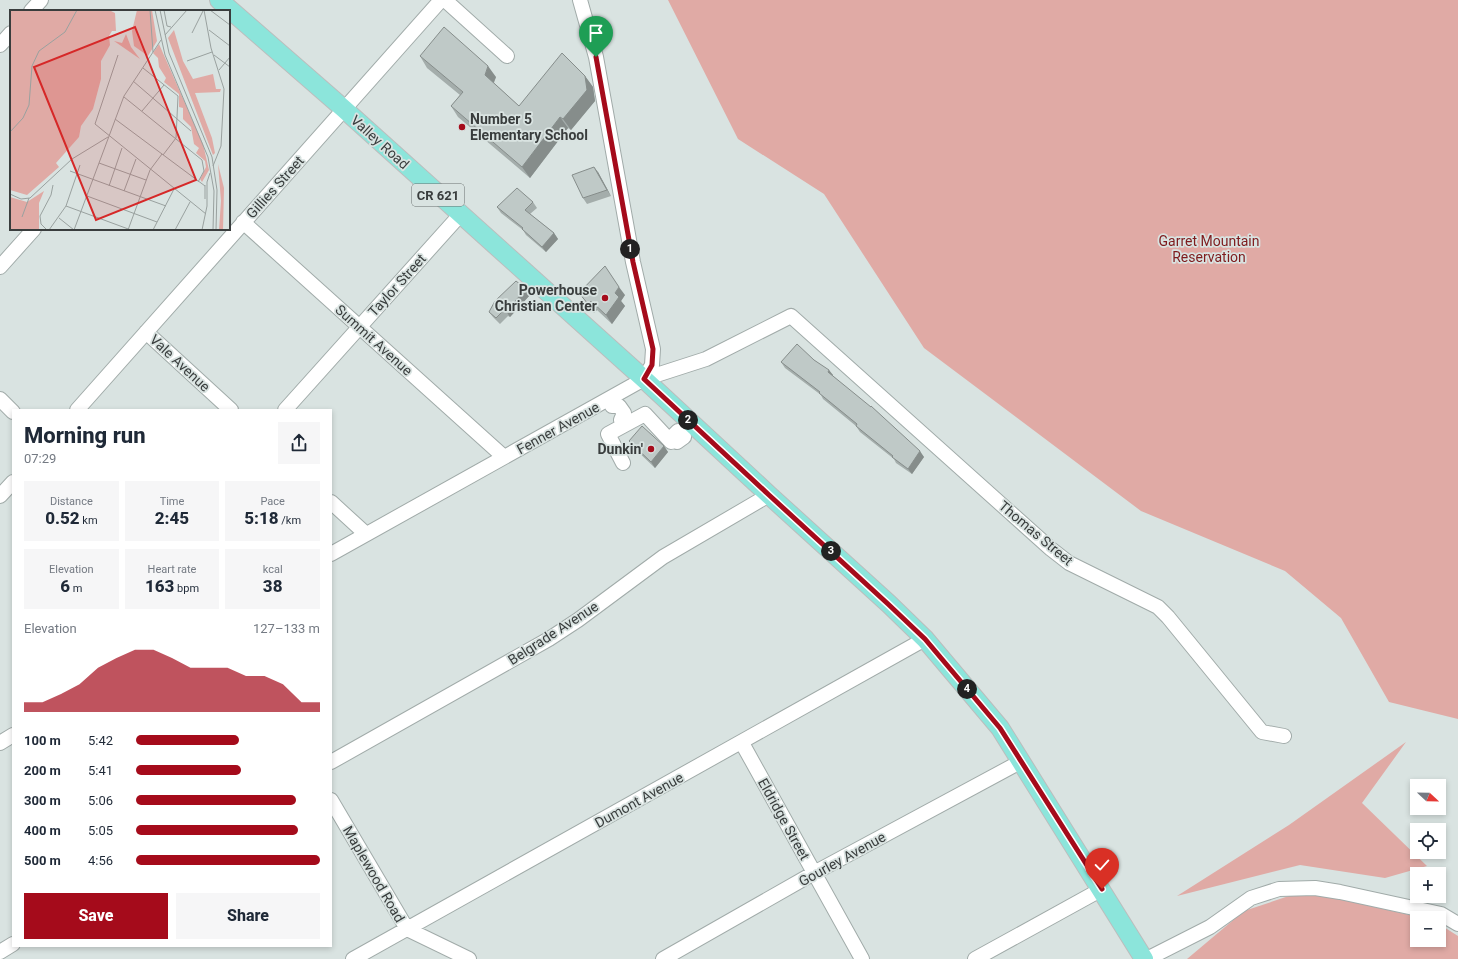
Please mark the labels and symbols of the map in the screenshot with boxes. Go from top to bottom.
inset map [10,10,230,230]
pin [579,16,613,57]
place label: Number 5 Elementary School [470,111,588,143]
street label: Valley Road [348,112,412,172]
marker: Number 5 Elementary School [457,122,467,132]
street label: Gillies Street [243,152,307,221]
road number: CR 621 [412,184,464,206]
park label: Garret Mountain Reservation [1159,233,1259,265]
pin: 1 [620,239,640,259]
street label: Taylor Street [365,250,429,319]
place label: Powerhouse Christian Center [495,282,597,314]
marker: Powerhouse Christian Center [600,293,610,303]
street label: Summit Avenue [332,301,416,379]
street label: Vale Avenue [147,331,213,395]
street label: Fenner Avenue [514,399,602,457]
pin: 2 [678,410,698,430]
place label: Dunkin' [598,441,643,457]
marker: Dunkin' [646,444,656,454]
street label: Thomas Street [996,497,1077,569]
pin: 3 [821,541,841,561]
street label: Belgrade Avenue [505,598,601,668]
pin: 4 [957,679,977,699]
street label: Dumont Avenue [592,769,686,831]
street label: Eldridge Street [755,775,813,863]
north arrow [1410,779,1446,815]
street label: Maplewood Road [340,823,408,925]
street label: Gourley Avenue [796,829,888,889]
pin [1085,848,1119,889]

